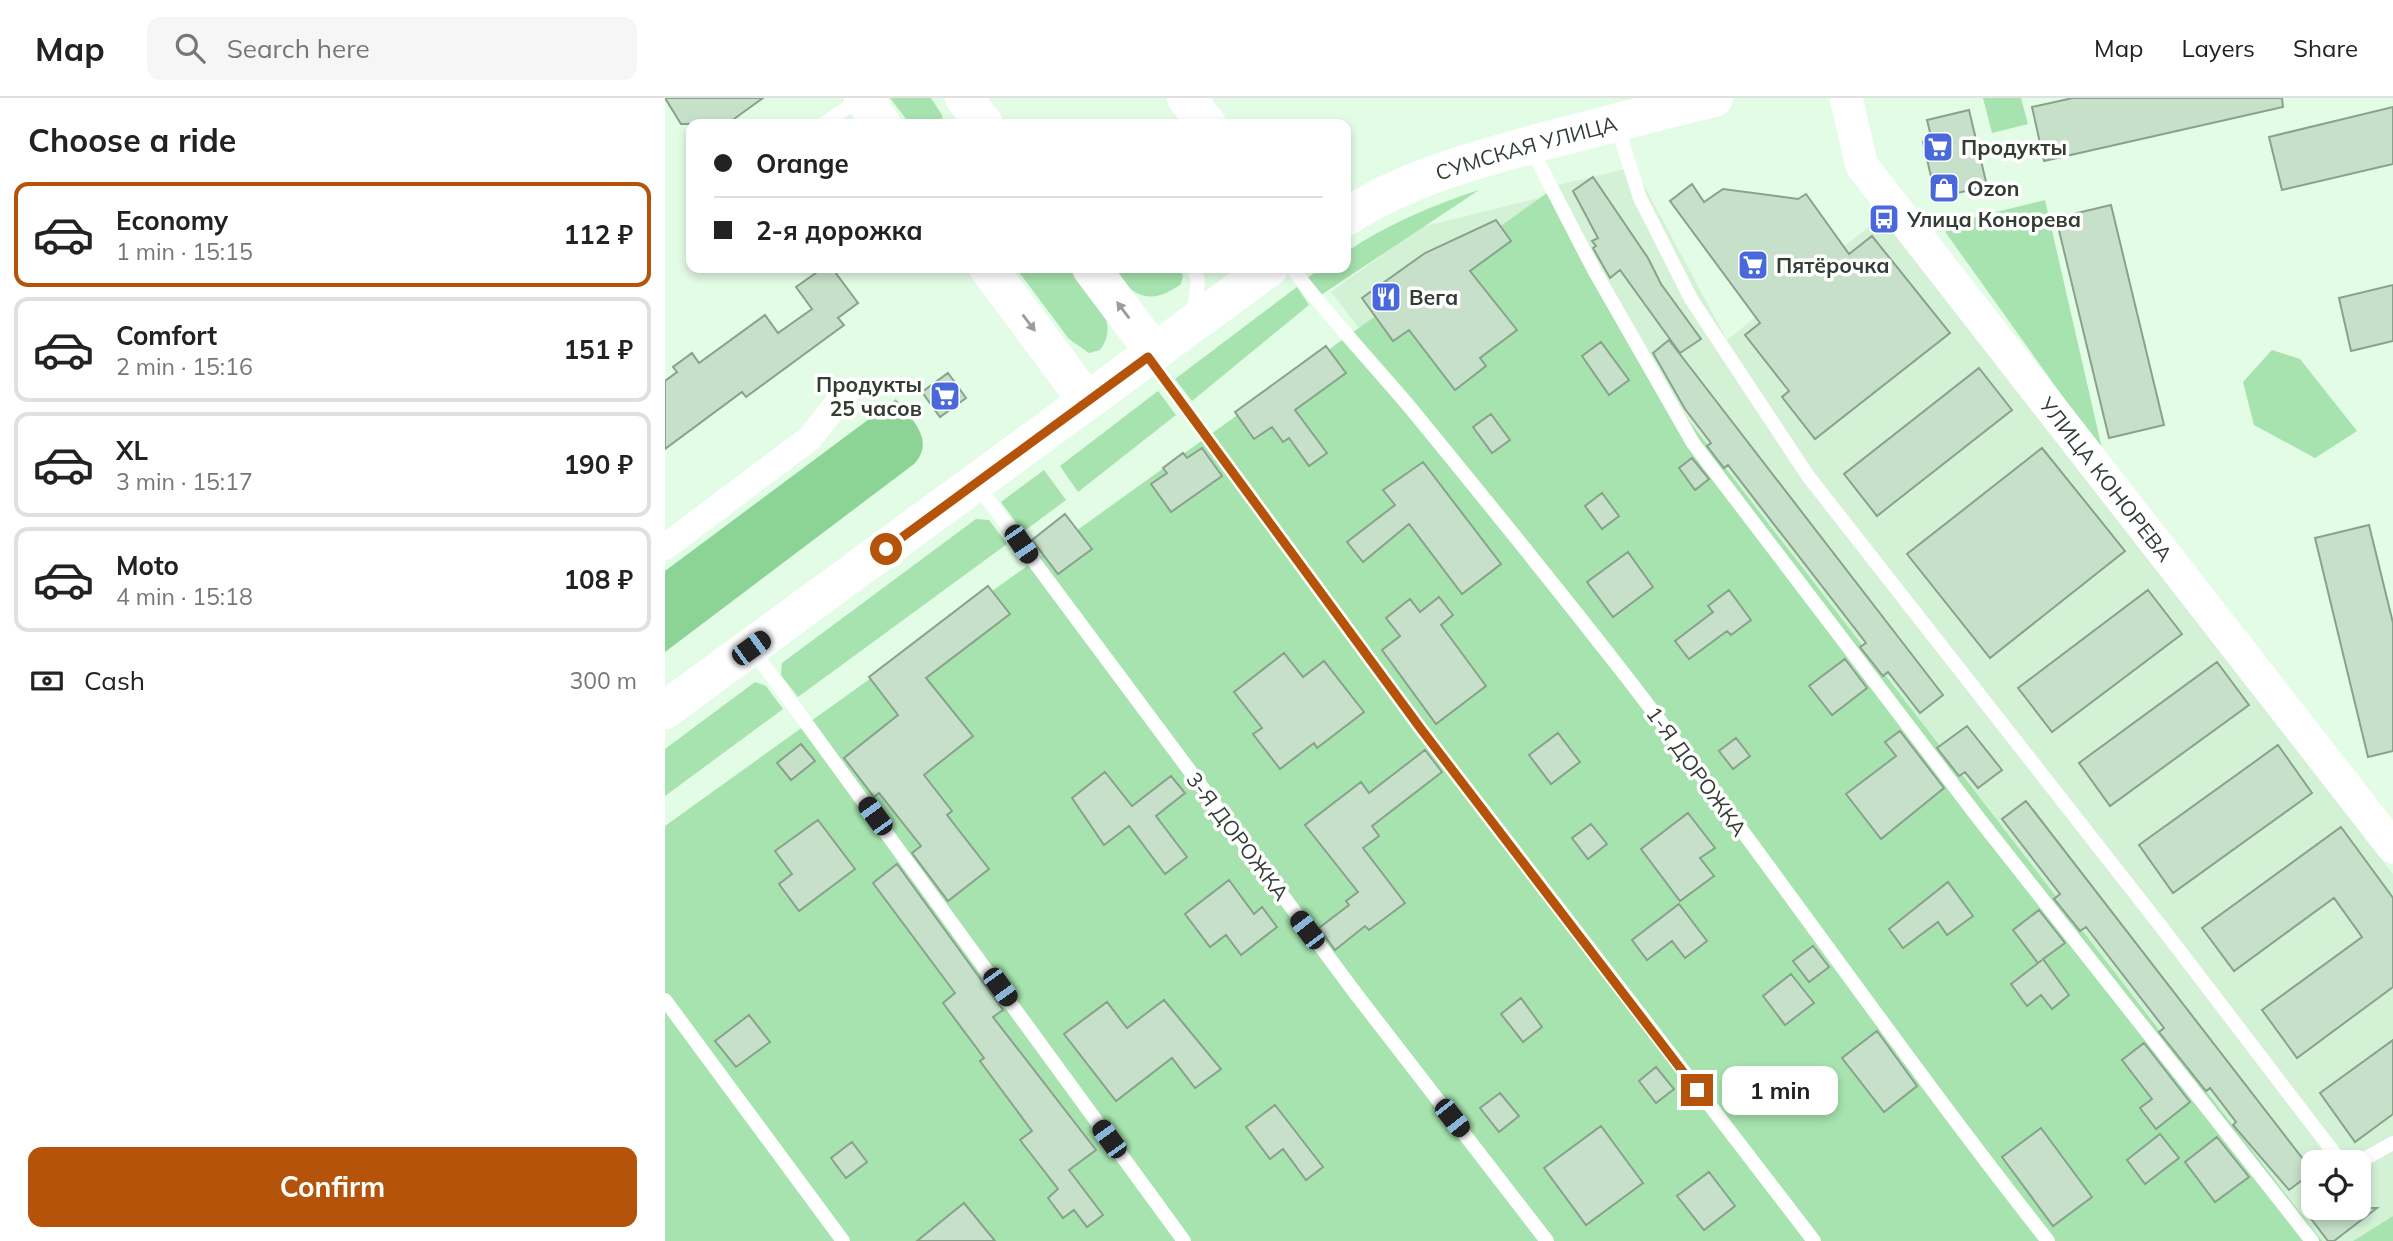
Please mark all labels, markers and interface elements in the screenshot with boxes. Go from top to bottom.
search box [147,17,637,80]
text: Map [35,28,105,69]
icon: search [171,29,209,67]
text: Search here [227,32,370,65]
text: Map [2094,33,2143,63]
text: Layers [2181,33,2255,63]
text: Share [2293,33,2358,63]
street label: СУМСКАЯ УЛИЦА [1432,110,1620,186]
text: Choose a ride [28,120,236,160]
supermarket icon: Продукты [1921,130,1955,164]
place label: Продукты [1961,134,2067,160]
text: Orange [756,147,849,180]
shop icon: Ozon [1927,171,1961,205]
place label: Ozon [1967,175,2019,201]
bus stop icon: Улица Конорева [1867,202,1901,236]
icon: car [32,203,95,266]
text: Economy [116,204,228,237]
place label: Улица Конорева [1906,206,2081,232]
text: 2-я дорожка [756,214,923,247]
text: 112 ₽ [563,218,633,251]
text: 1 min · 15:15 [116,237,253,266]
supermarket icon: Пятёрочка [1736,248,1770,282]
place label: Пятёрочка [1776,252,1890,278]
restaurant icon: Вега [1369,280,1403,314]
place label: Вега [1409,284,1458,310]
one-way arrow [1116,301,1130,319]
one-way arrow [1022,313,1036,332]
icon: car [32,318,95,381]
text: Comfort [116,319,217,352]
text: 151 ₽ [563,333,633,366]
text: 2 min · 15:16 [116,352,253,381]
place label: Продукты 25 часов [816,371,922,421]
supermarket icon: Продукты 25 часов [928,379,962,413]
street label: УЛИЦА КОНОРЕВА [2033,391,2179,567]
icon: car [32,433,95,496]
text: XL [116,434,148,467]
text: 190 ₽ [563,448,633,481]
text: 3 min · 15:17 [116,467,253,496]
car [1001,521,1042,567]
route start [870,533,902,565]
icon: car [32,548,95,611]
text: Moto [116,549,179,582]
text: 108 ₽ [563,563,633,596]
text: 4 min · 15:18 [116,582,253,611]
car [728,627,775,669]
icon: cash [28,662,66,700]
text: Cash [84,664,145,697]
text: 300 m [569,666,637,695]
street label: 1-Я ДОРОЖКА [1641,701,1753,841]
street label: 3-Я ДОРОЖКА [1181,767,1295,906]
car [855,793,896,839]
car [1286,907,1329,953]
car [980,964,1021,1010]
callout: 1 min [1721,1066,1837,1114]
route end [1681,1074,1713,1106]
text: 1 min [1750,1076,1810,1105]
car [1431,1095,1474,1141]
car [1089,1116,1130,1162]
button: Confirm [28,1147,637,1227]
map controls [2301,1150,2371,1220]
button: locate [2301,1150,2371,1220]

